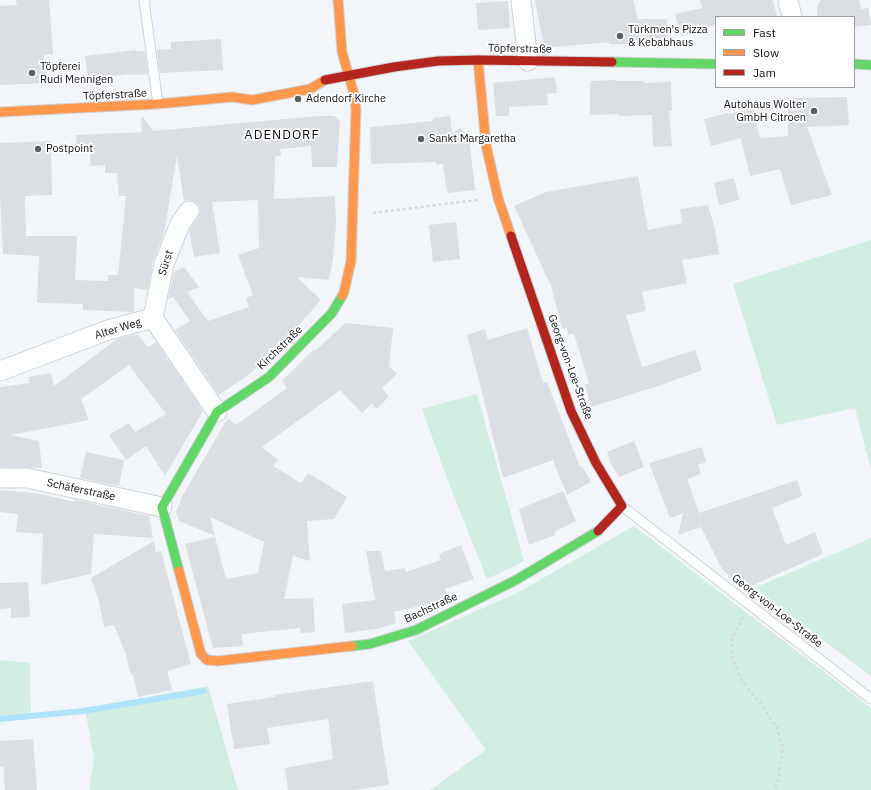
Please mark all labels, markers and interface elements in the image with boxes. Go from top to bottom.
legend [715,16,855,88]
place label: Türkmen's Pizza & Kebabhaus [628,23,708,49]
text: Fast [753,25,776,40]
marker: Türkmen's Pizza & Kebabhaus [615,31,625,41]
street label: Töpferstraße [488,42,552,56]
text: Slow [753,45,779,60]
place label: Töpferei Rudi Mennigen [40,60,113,86]
text: Jam [753,65,776,80]
marker: Töpferei Rudi Mennigen [27,68,37,78]
street label: Töpferstraße [83,87,147,103]
place label: Adendorf Kirche [306,92,386,106]
marker: Adendorf Kirche [293,94,303,104]
place label: Autohaus Wolter GmbH Citroen [724,98,806,124]
marker: Autohaus Wolter GmbH Citroen [809,106,819,116]
district label: ADENDORF [244,127,320,143]
place label: Sankt Margaretha [429,132,516,146]
marker: Sankt Margaretha [416,134,426,144]
place label: Postpoint [46,142,93,156]
marker: Postpoint [33,144,43,154]
street label: Sürst [156,249,176,277]
street label: Georg-von-Loe-Straße [545,313,595,421]
street label: Alter Weg [93,316,143,342]
street label: Kirchstraße [255,323,305,373]
street label: Schäferstraße [46,476,116,504]
street label: Georg-von-Loe-Straße [729,572,825,650]
street label: Bachstraße [402,590,460,626]

